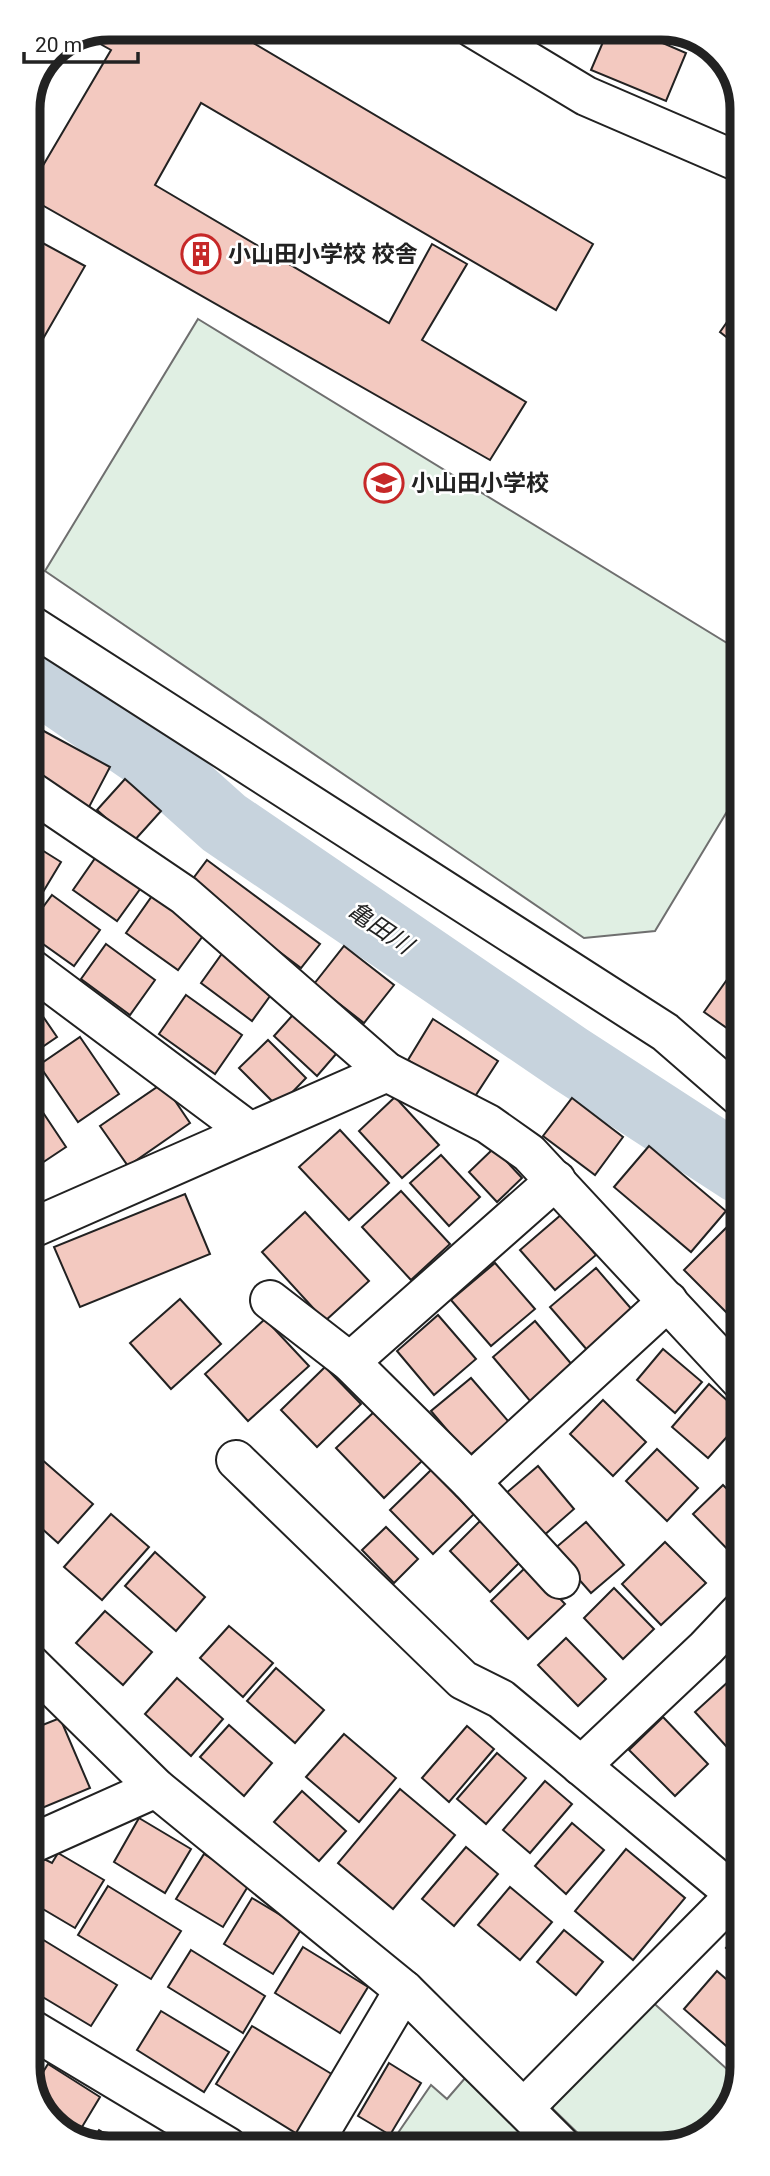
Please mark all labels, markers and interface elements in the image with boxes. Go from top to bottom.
scale bar [24,21,138,65]
text: 20 m [35,33,82,57]
building icon: 小山田小学校 校舎 [180,233,222,275]
place label: 小山田小学校 校舎 [228,241,418,268]
school or university icon: 小山田小学校 [363,462,405,504]
place label: 小山田小学校 [411,470,549,497]
water label: 亀田川 [342,896,420,961]

